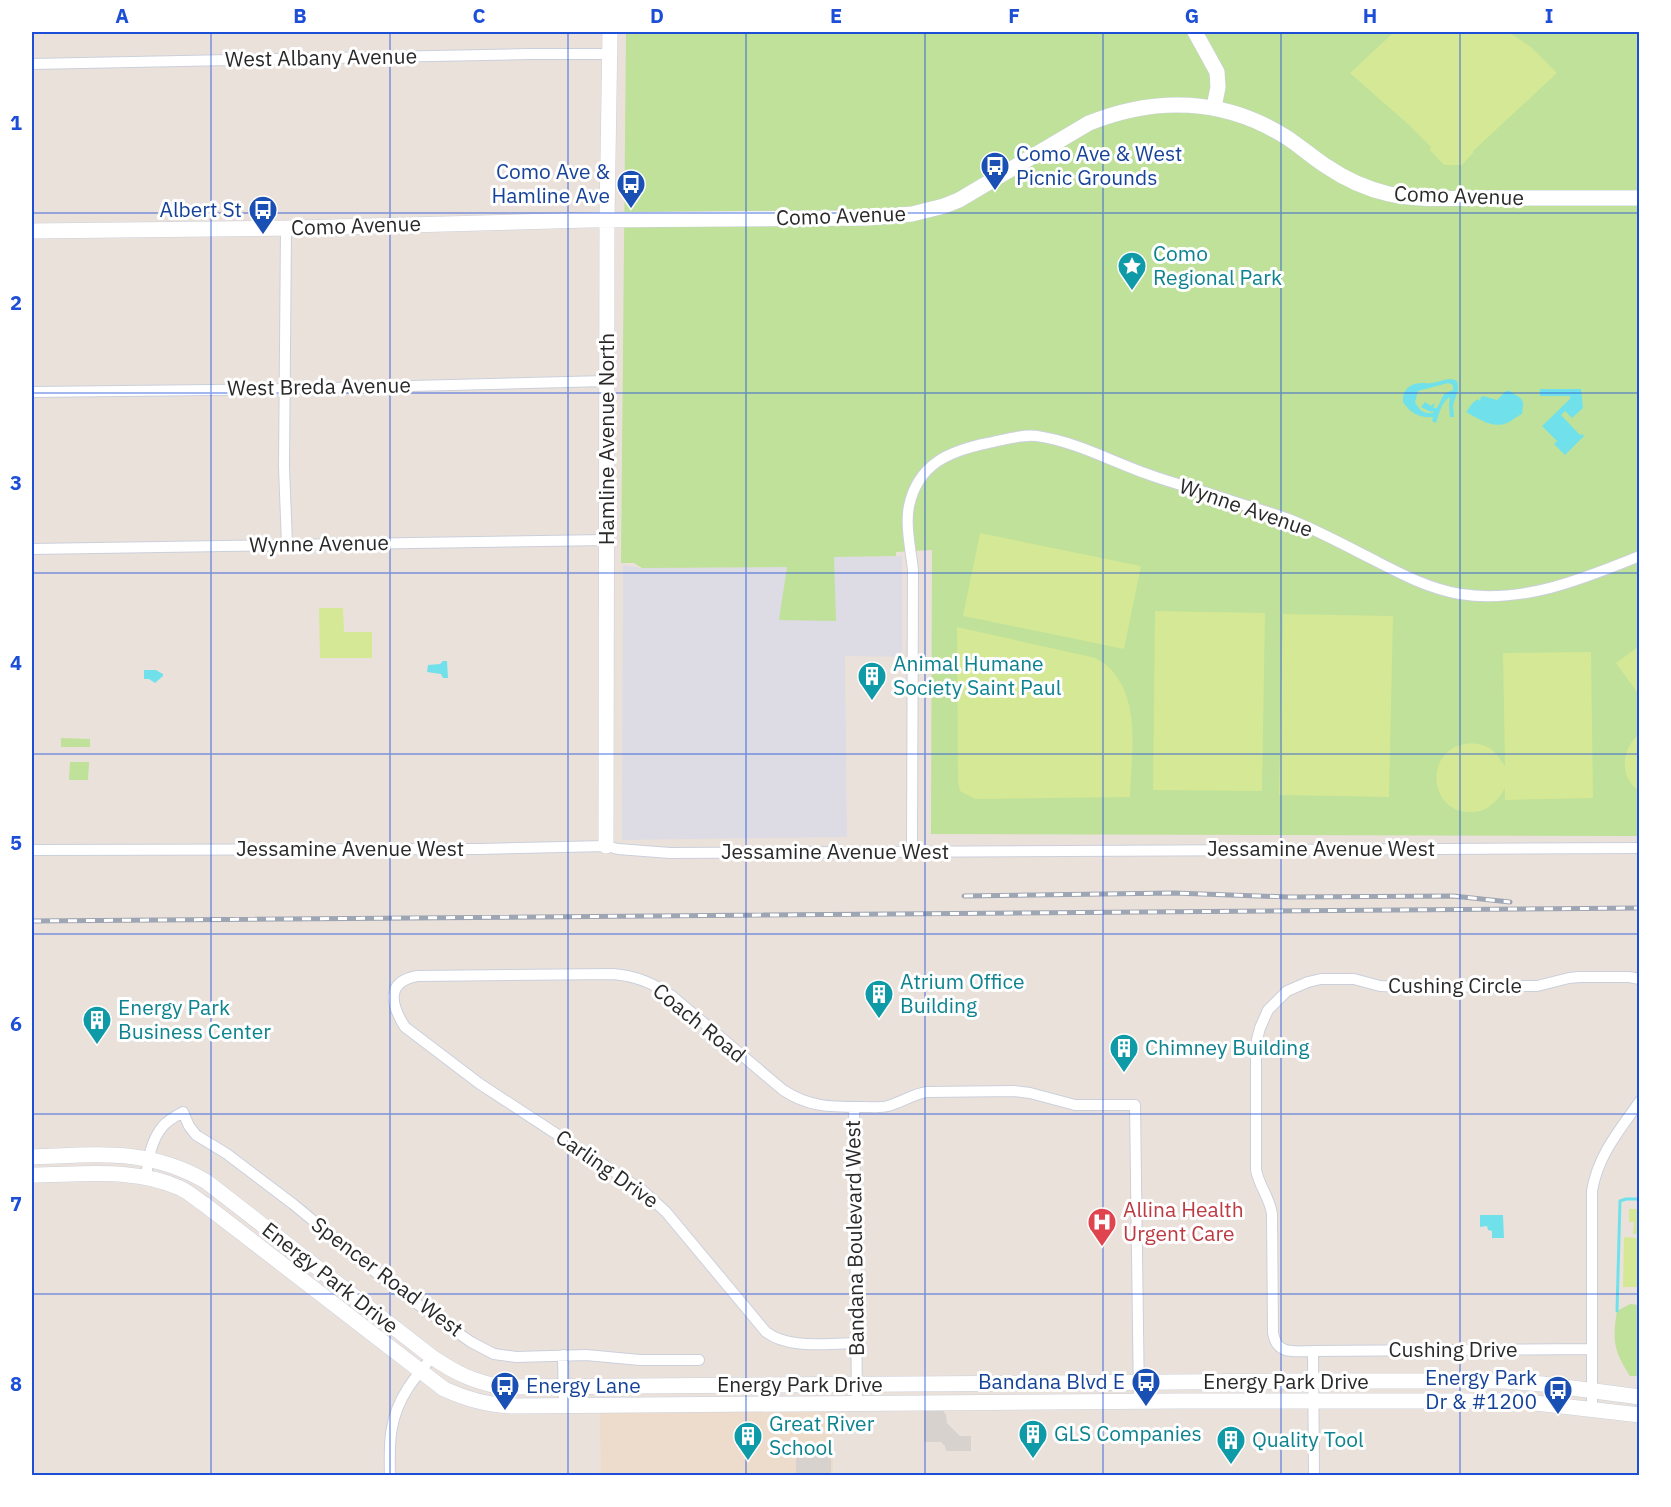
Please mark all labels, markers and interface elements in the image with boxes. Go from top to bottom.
text: A [115,2,129,29]
text: B [293,2,307,29]
text: C [472,2,486,29]
text: D [650,2,664,29]
text: E [830,2,842,29]
text: F [1008,2,1020,29]
text: G [1185,2,1199,29]
text: H [1363,2,1377,29]
text: I [1545,2,1553,29]
street label: West Albany Avenue [225,41,417,73]
text: 1 [10,109,22,136]
place label: Como Ave & West Picnic Grounds [1016,139,1182,191]
bus stop icon: Como Ave & West Picnic Grounds [979,150,1011,192]
place label: Como Ave & Hamline Ave [491,157,610,209]
bus stop icon: Como Ave & Hamline Ave [615,168,647,210]
street label: Como Avenue [1394,179,1524,211]
bus stop icon: Albert St [247,194,279,236]
place label: Albert St [159,195,242,223]
street label: Como Avenue [776,199,906,231]
street label: Como Avenue [291,209,421,241]
place label: Como Regional Park [1153,239,1282,291]
place icon: Como Regional Park [1116,250,1148,292]
text: 2 [10,289,22,316]
street label: Hamline Avenue North [592,333,620,545]
street label: West Breda Avenue [227,370,411,402]
text: 3 [10,469,22,496]
street label: Wynne Avenue [1176,471,1317,543]
street label: Wynne Avenue [249,528,389,558]
text: 4 [10,649,22,676]
place label: Animal Humane Society Saint Paul [893,649,1062,701]
building icon: Animal Humane Society Saint Paul [856,660,888,702]
text: 5 [10,829,22,856]
street label: Jessamine Avenue West [236,834,464,862]
street label: Jessamine Avenue West [1207,834,1435,862]
street label: Jessamine Avenue West [721,837,949,865]
place label: Atrium Office Building [900,967,1024,1019]
street label: Cushing Circle [1388,971,1522,999]
street label: Coach Road [647,976,752,1068]
building icon: Atrium Office Building [863,978,895,1020]
place label: Energy Park Business Center [118,993,271,1045]
building icon: Energy Park Business Center [81,1004,113,1046]
text: 6 [10,1010,22,1037]
building icon: Chimney Building [1108,1032,1140,1074]
place label: Chimney Building [1145,1033,1309,1061]
street label: Bandana Boulevard West [838,1120,870,1356]
street label: Carling Drive [551,1122,665,1214]
text: 7 [10,1190,22,1217]
place label: Allina Health Urgent Care [1123,1195,1244,1247]
hospital icon: Allina Health Urgent Care [1086,1206,1118,1248]
street label: Spencer Road West [306,1210,469,1342]
street label: Energy Park Drive [257,1215,405,1339]
street label: Cushing Drive [1388,1335,1518,1363]
place label: Energy Park Dr & #1200 [1425,1363,1537,1415]
bus stop icon: Bandana Blvd E [1130,1366,1162,1408]
place label: Bandana Blvd E [978,1367,1125,1395]
street label: Energy Park Drive [1203,1367,1369,1395]
text: 8 [10,1370,22,1397]
bus stop icon: Energy Lane [489,1370,521,1412]
street label: Energy Park Drive [717,1370,883,1398]
place label: Energy Lane [526,1371,641,1399]
bus stop icon: Energy Park Dr & #1200 [1542,1374,1574,1416]
place label: Great River School [769,1409,875,1461]
building icon: GLS Companies [1017,1418,1049,1460]
place label: GLS Companies [1054,1419,1202,1447]
building icon: Great River School [732,1420,764,1462]
building icon: Quality Tool [1215,1424,1247,1466]
place label: Quality Tool [1252,1425,1364,1453]

